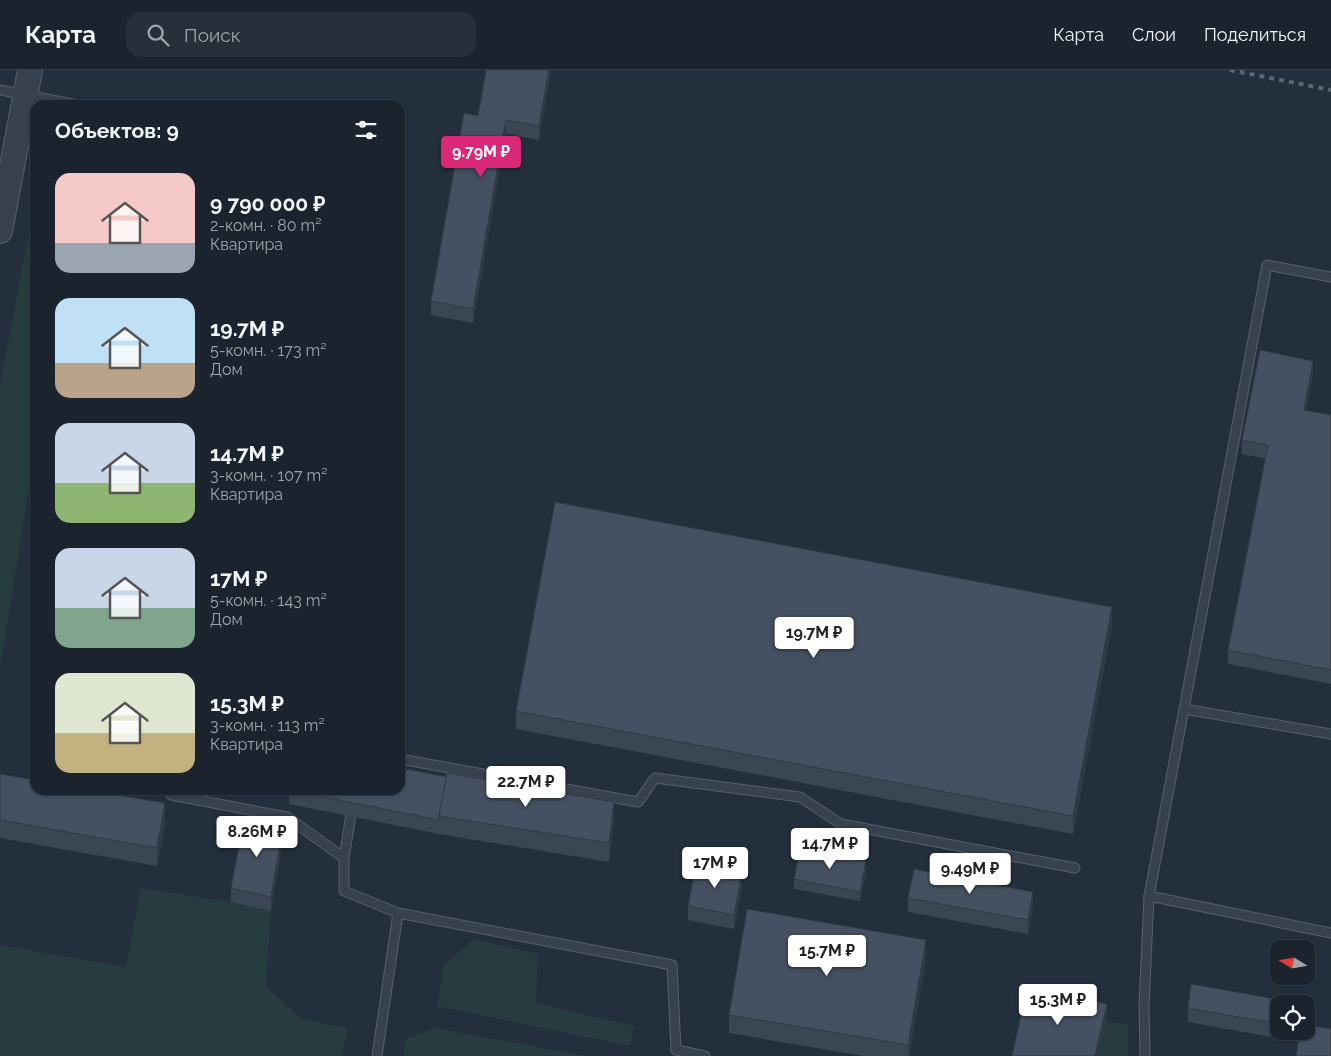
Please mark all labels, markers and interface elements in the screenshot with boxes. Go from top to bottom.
search box [126,12,476,57]
text: Карта [25,20,96,49]
icon: search [144,21,172,49]
text: Поиск [184,24,241,46]
text: Карта [1053,24,1104,45]
text: Слои [1132,24,1176,45]
text: Поделиться [1204,24,1306,45]
icon: filters [352,116,380,144]
text: Объектов: 9 [55,118,179,143]
pin: 9.79M ₽ [435,136,527,178]
text: 9.79M ₽ [452,142,510,161]
text: 9 790 000 ₽ [210,191,325,216]
icon: home [95,193,155,253]
text: 2-комн. · 80 m² [210,216,322,235]
text: Квартира [210,235,283,254]
text: 19.7M ₽ [210,316,284,341]
icon: home [95,318,155,378]
text: 5-комн. · 173 m² [210,341,326,360]
text: Дом [210,360,243,379]
text: 14.7M ₽ [210,441,284,466]
icon: home [95,443,155,503]
text: 3-комн. · 107 m² [210,466,328,485]
text: Квартира [210,485,283,504]
text: 17M ₽ [210,566,268,591]
icon: home [95,568,155,628]
text: 5-комн. · 143 m² [210,591,327,610]
text: Дом [210,610,243,629]
pin: 19.7M ₽ [768,616,860,659]
text: 19.7M ₽ [786,623,842,642]
text: 15.3M ₽ [210,691,284,716]
icon: home [95,693,155,753]
text: 3-комн. · 113 m² [210,716,325,735]
text: Квартира [210,735,283,754]
pin: 22.7M ₽ [480,766,572,808]
text: 22.7M ₽ [497,772,555,791]
pin: 8.26M ₽ [211,816,303,858]
text: 8.26M ₽ [228,822,286,841]
pin: 14.7M ₽ [784,828,876,870]
text: 14.7M ₽ [802,834,858,853]
pin: 17M ₽ [680,846,750,889]
pin: 9.49M ₽ [924,852,1016,895]
text: 17M ₽ [693,853,737,872]
text: 9.49M ₽ [941,859,999,878]
pin: 15.7M ₽ [781,934,873,977]
north arrow [1270,940,1315,985]
map controls [1270,940,1315,1040]
text: 15.7M ₽ [799,941,855,960]
pin: 15.3M ₽ [1012,984,1104,1026]
text: 15.3M ₽ [1030,990,1086,1009]
button: locate [1270,995,1315,1040]

